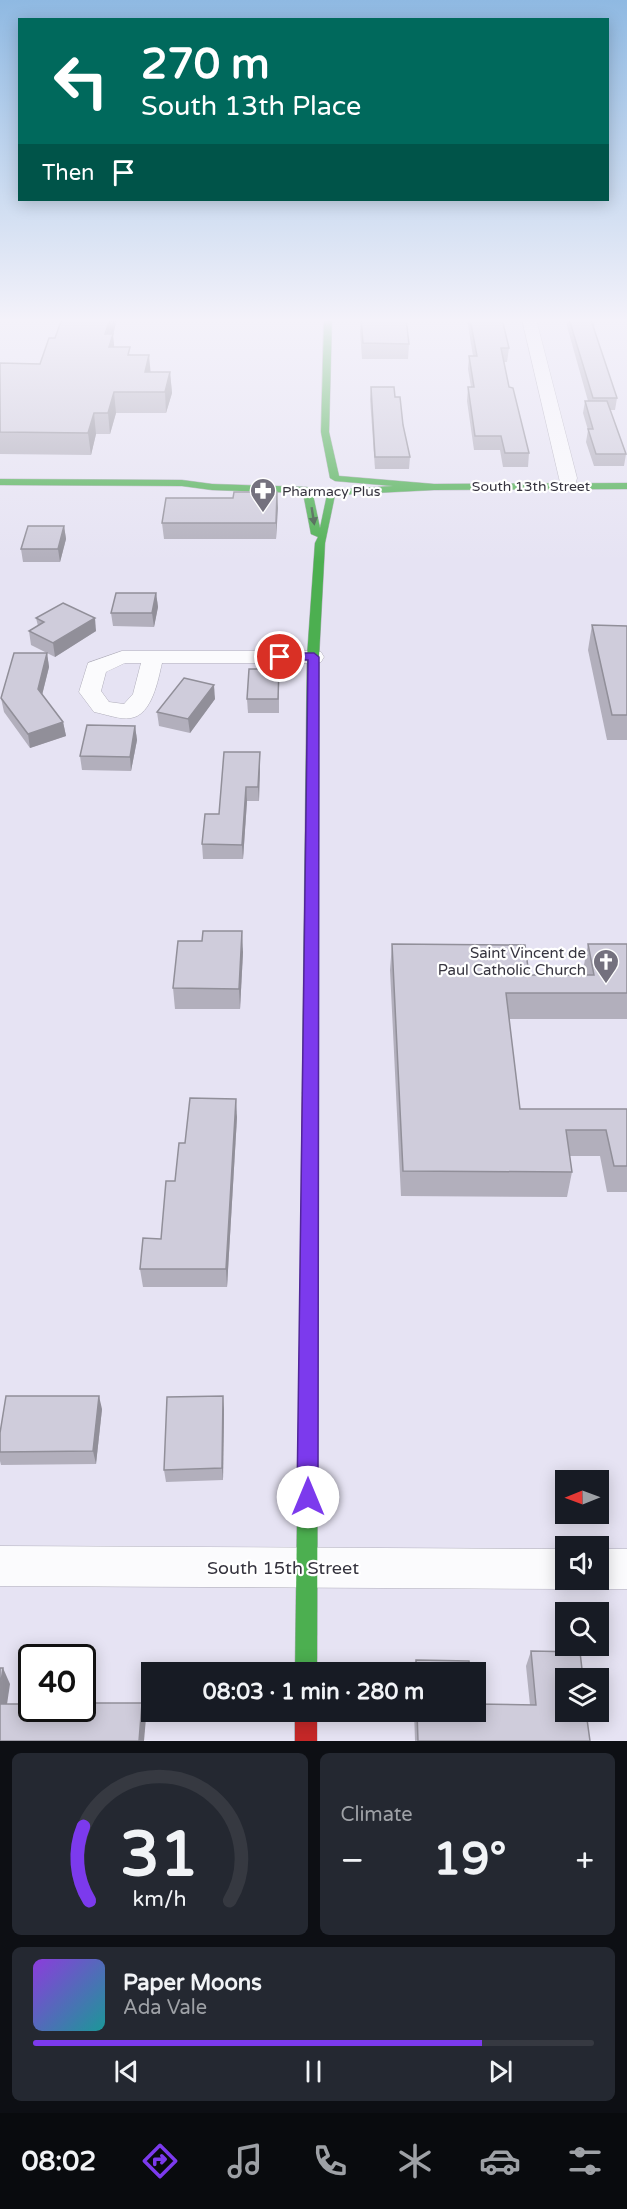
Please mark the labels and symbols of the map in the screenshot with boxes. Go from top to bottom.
pharmacy icon: Pharmacy Plus [248,476,278,514]
street label: South 13th Street [472,478,591,495]
place label: Pharmacy Plus [282,483,381,500]
one-way arrow [309,507,318,526]
pin [254,631,305,682]
place label: Saint Vincent de Paul Catholic Church [438,944,586,979]
church icon: Saint Vincent de Paul Catholic Church [591,947,621,985]
position arrow [276,1465,340,1529]
north arrow [555,1470,609,1524]
street label: South 15th Street [207,1557,359,1579]
speed limit sign: 40 [18,1644,96,1722]

